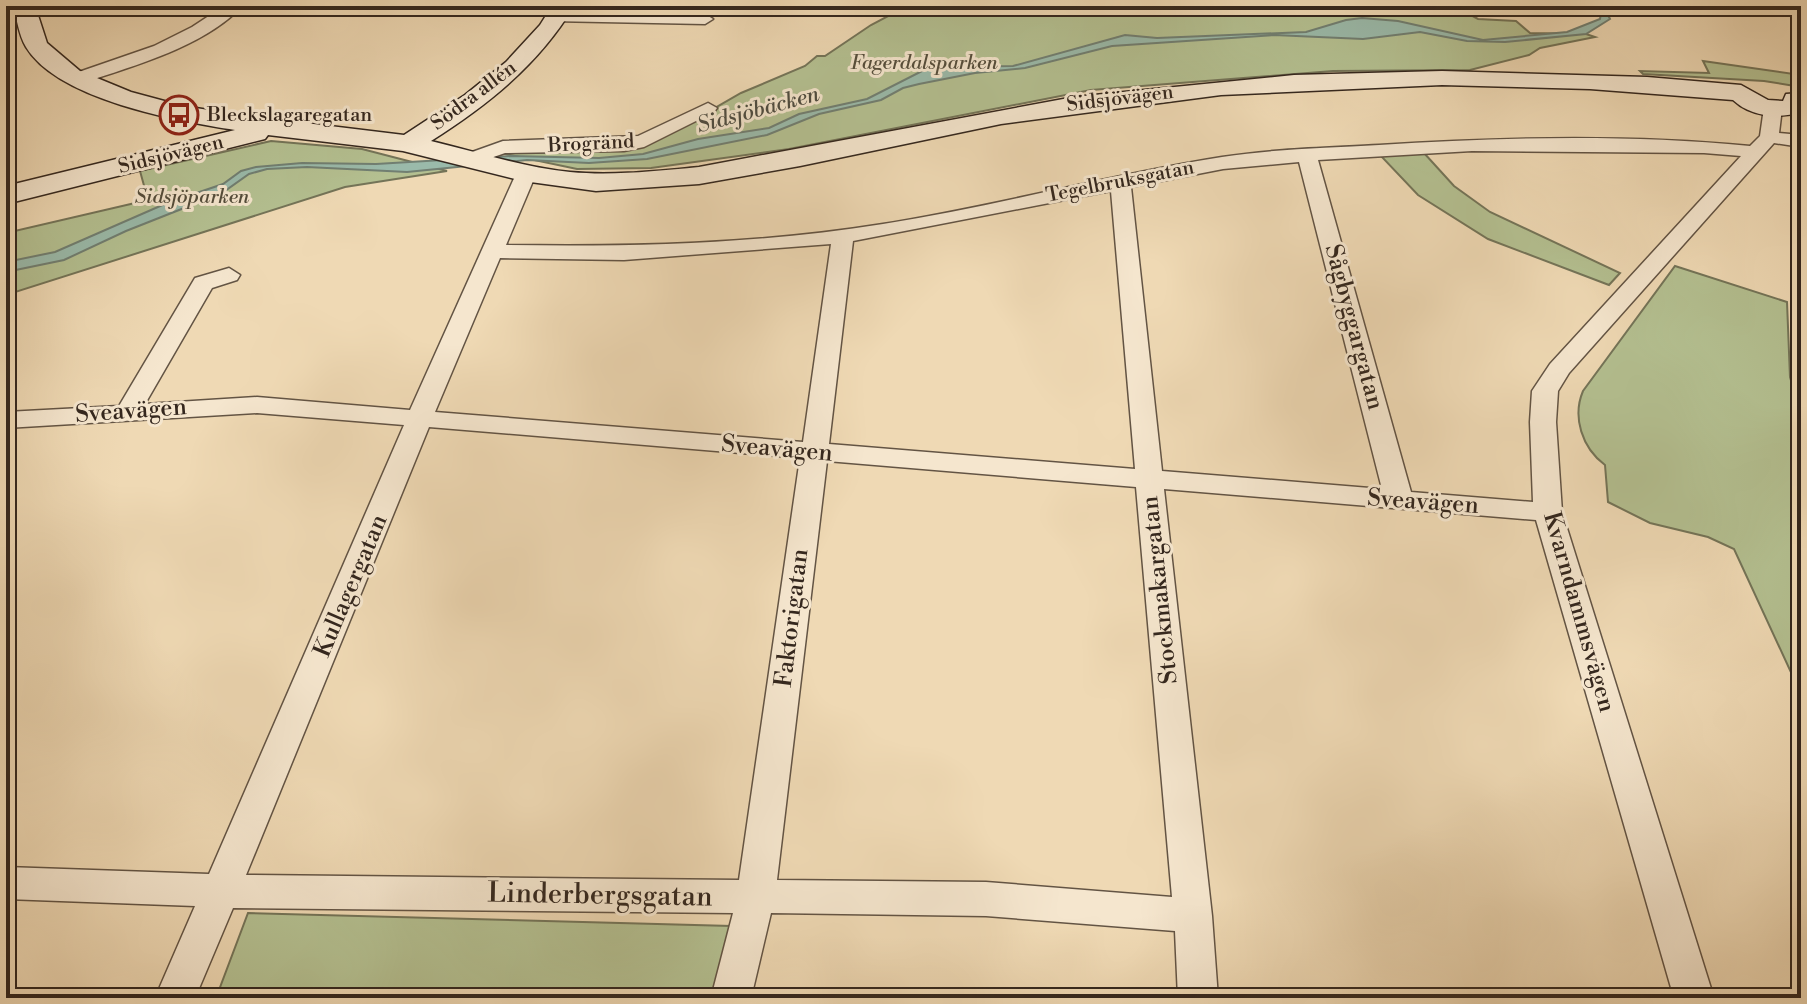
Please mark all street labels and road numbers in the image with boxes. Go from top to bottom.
street label: Södra allén [426,56,522,136]
street label: Sidsjövägen [1065,80,1175,118]
street label: Brogränd [546,129,635,159]
street label: Sidsjövägen [116,130,226,180]
street label: Tegelbruksgatan [1044,155,1196,209]
street label: Sågbyggargatan [1317,241,1391,413]
street label: Sveavägen [74,392,188,430]
street label: Sveavägen [720,429,834,469]
street label: Sveavägen [1366,483,1480,521]
street label: Stockmakargatan [1135,495,1185,685]
street label: Kvarndammsvägen [1536,508,1622,716]
street label: Kullagergatan [307,510,395,662]
street label: Faktorigatan [769,547,815,689]
street label: Linderbergsgatan [487,876,713,914]

